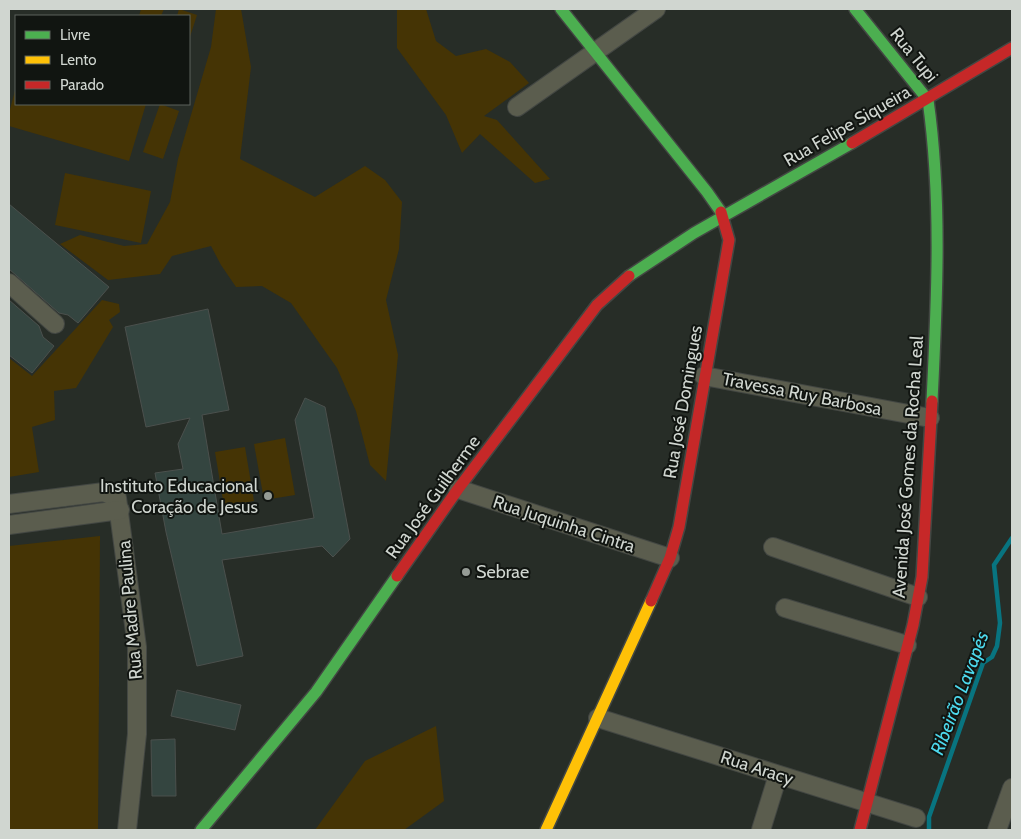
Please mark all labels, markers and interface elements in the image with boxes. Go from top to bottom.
legend [15,15,190,105]
street label: Rua Tupi [885,23,943,87]
text: Livre [60,26,91,44]
text: Lento [60,51,97,69]
text: Parado [60,76,104,94]
street label: Rua Felipe Siqueira [780,81,915,171]
street label: Rua José Domingues [659,324,707,480]
street label: Avenida José Gomes da Rocha Leal [888,334,928,599]
street label: Travessa Ruy Barbosa [721,368,884,420]
street label: Rua José Guilherme [381,431,485,563]
place label: Instituto Educacional Coração de Jesus [100,475,259,518]
marker: Instituto Educacional Coração de Jesus [262,490,274,502]
street label: Rua Juquinha Cintra [490,491,638,557]
street label: Rua Madre Paulina [113,539,147,680]
place label: Sebrae [476,561,529,583]
marker: Sebrae [460,566,472,578]
water label: Ribeirão Lavapés [925,628,994,758]
street label: Rua Aracy [718,746,796,790]

